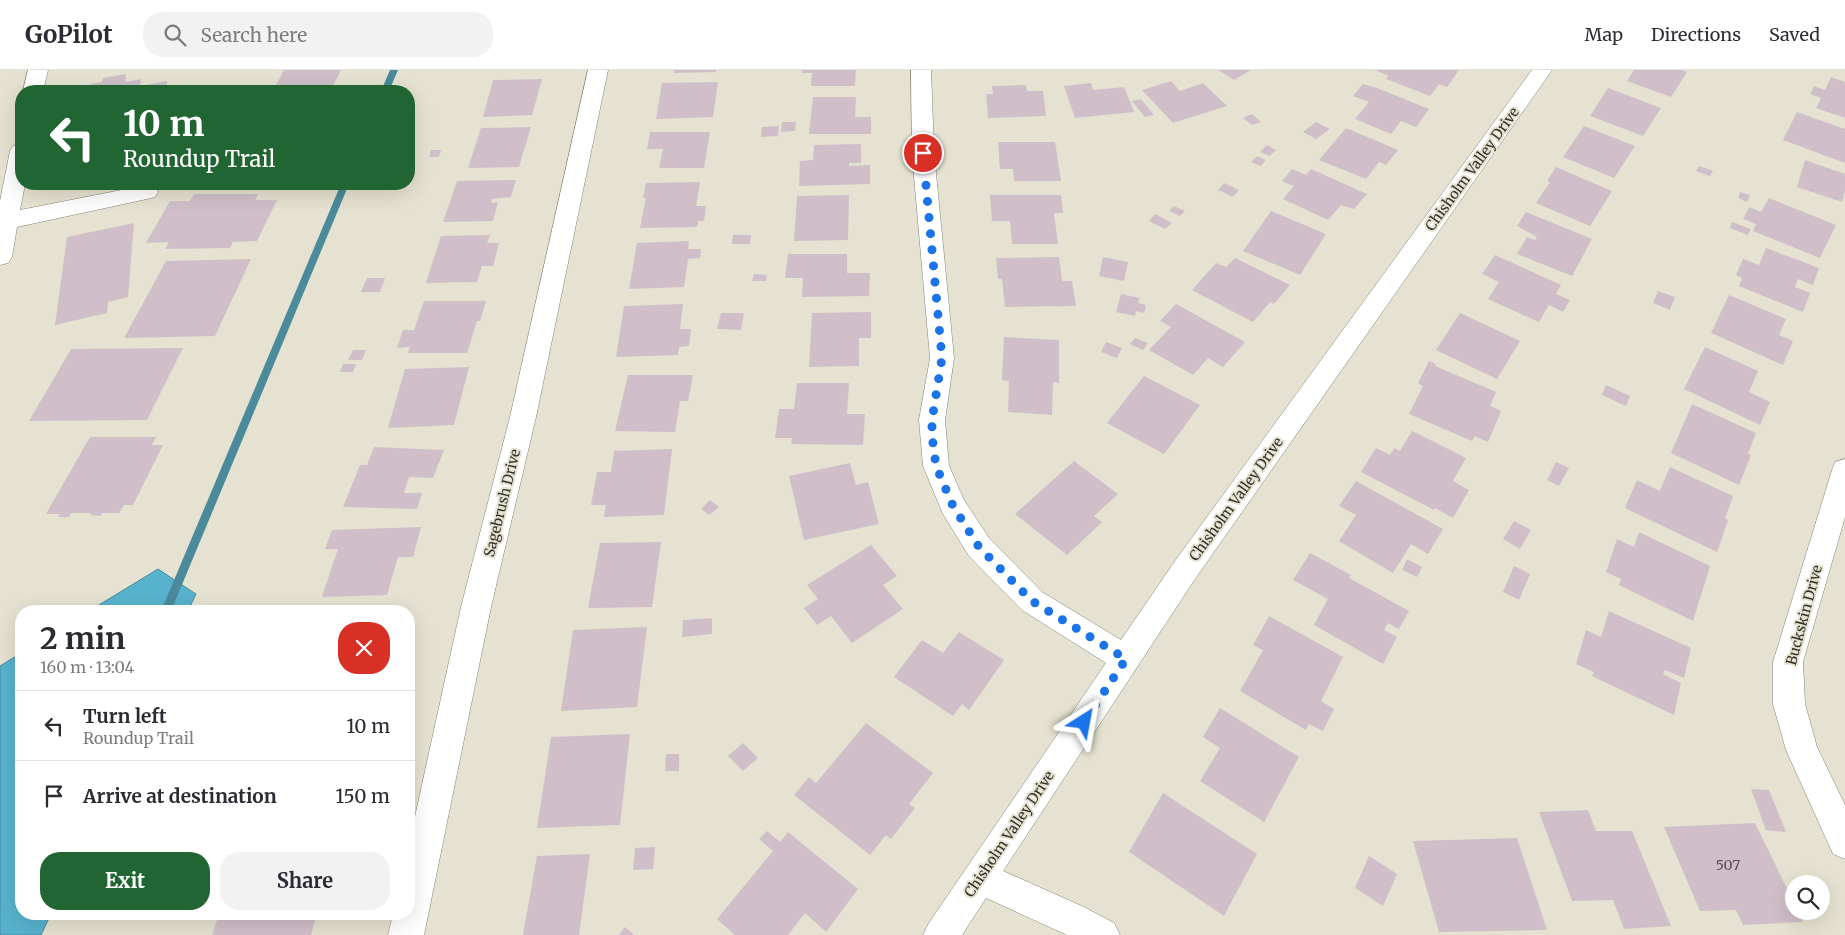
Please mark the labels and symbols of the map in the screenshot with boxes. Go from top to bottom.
street label: Chisholm Valley Drive [1421,104,1523,234]
pin [902,132,944,174]
street label: Chisholm Valley Drive [1185,434,1287,564]
street label: Sagebrush Drive [480,447,524,559]
street label: Buckskin Drive [1782,563,1826,667]
position arrow [1057,695,1109,747]
street label: Chisholm Valley Drive [960,767,1058,901]
house number: 507 [1716,856,1740,874]

